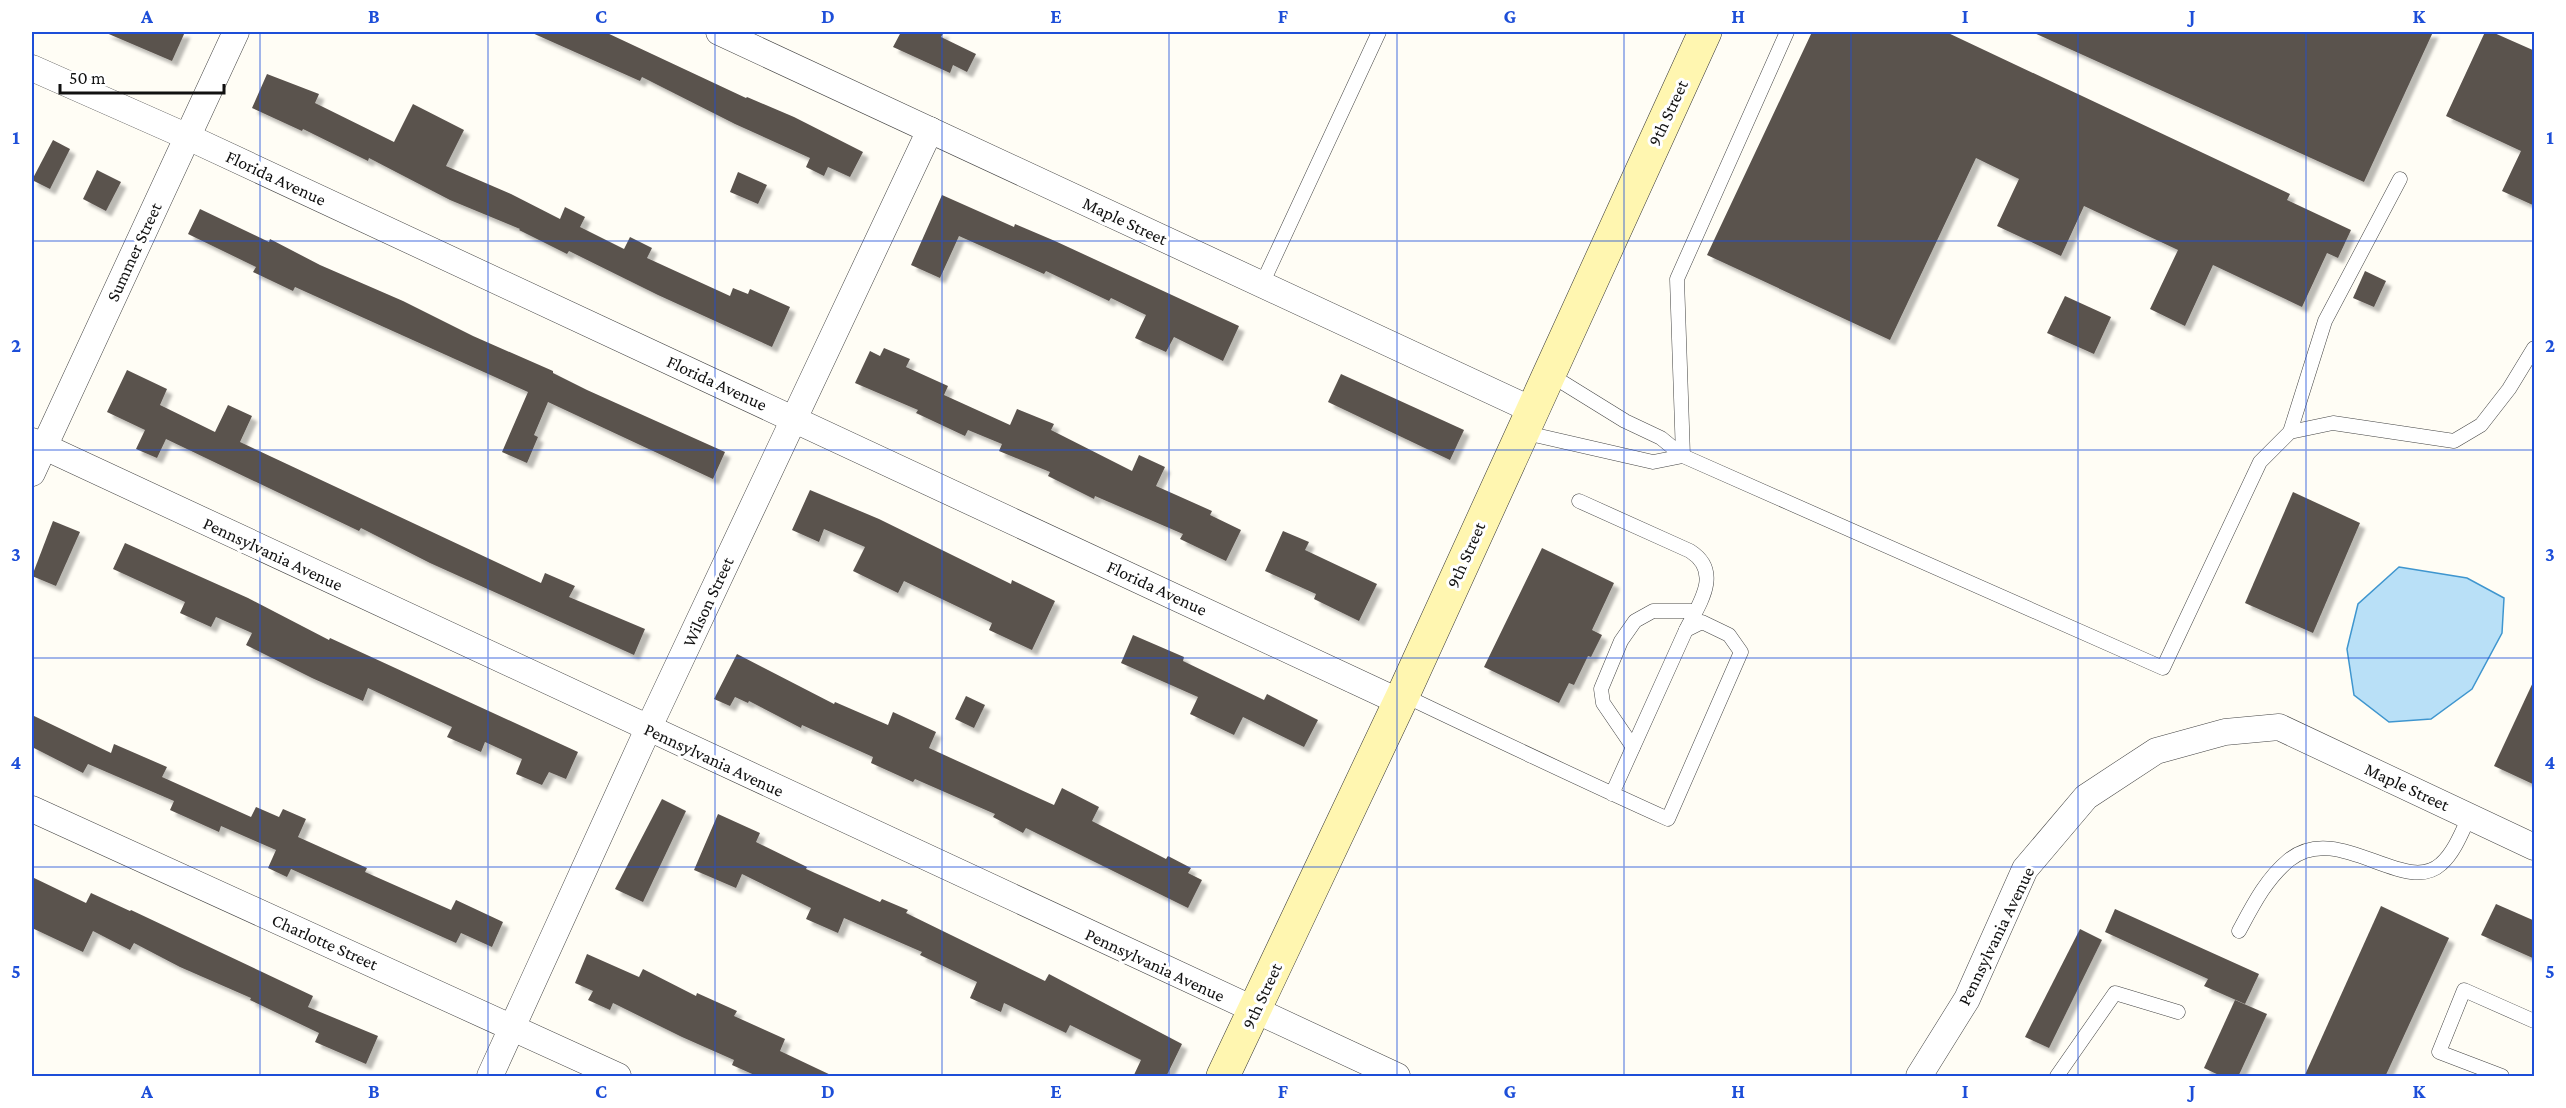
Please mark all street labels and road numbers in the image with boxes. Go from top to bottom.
street label: 9th Street [1644,76,1692,149]
street label: Florida Avenue [223,146,329,210]
street label: Maple Street [1080,193,1171,250]
street label: Summer Street [102,198,166,305]
street label: Florida Avenue [664,351,770,415]
street label: Pennsylvania Avenue [200,513,346,595]
street label: 9th Street [1443,518,1490,591]
street label: Wilson Street [678,553,738,650]
street label: Florida Avenue [1104,556,1210,620]
street label: Pennsylvania Avenue [641,719,787,801]
street label: Maple Street [2362,759,2453,816]
street label: Pennsylvania Avenue [1954,863,2038,1008]
street label: Charlotte Street [269,910,382,975]
street label: Pennsylvania Avenue [1082,924,1228,1006]
street label: 9th Street [1238,959,1286,1032]

